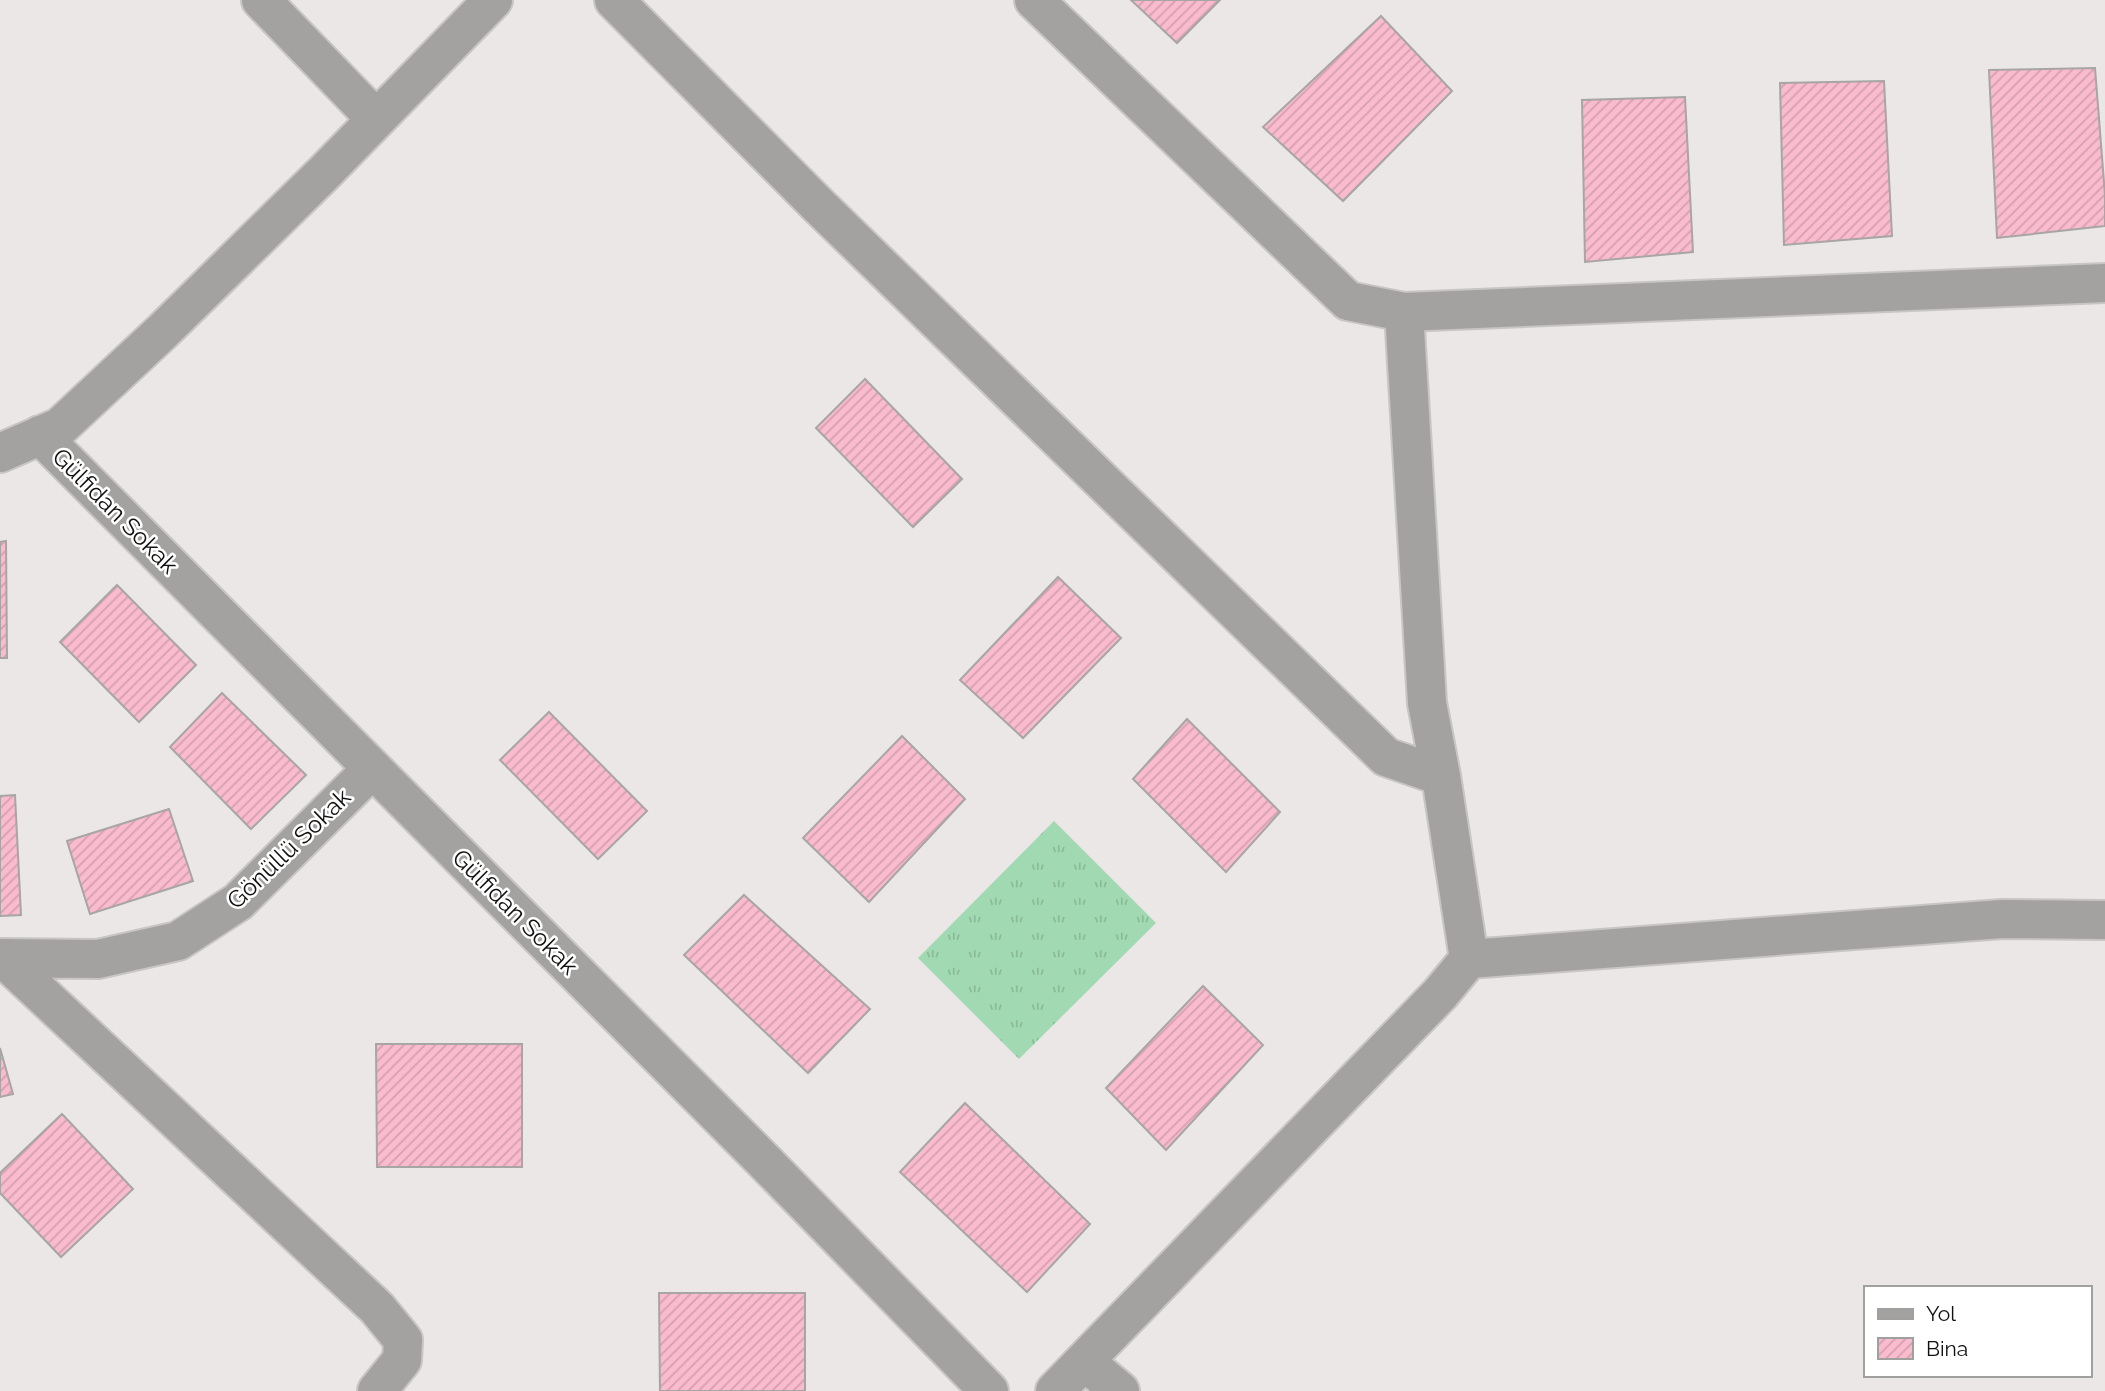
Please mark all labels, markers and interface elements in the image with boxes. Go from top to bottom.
street label: Gülfidan Sokak [47,442,184,580]
street label: Gönüllü Sokak [221,782,357,915]
street label: Gülfidan Sokak [447,843,584,981]
legend [1864,1286,2091,1377]
text: Yol [1926,1301,1956,1326]
text: Bina [1926,1336,1968,1361]

